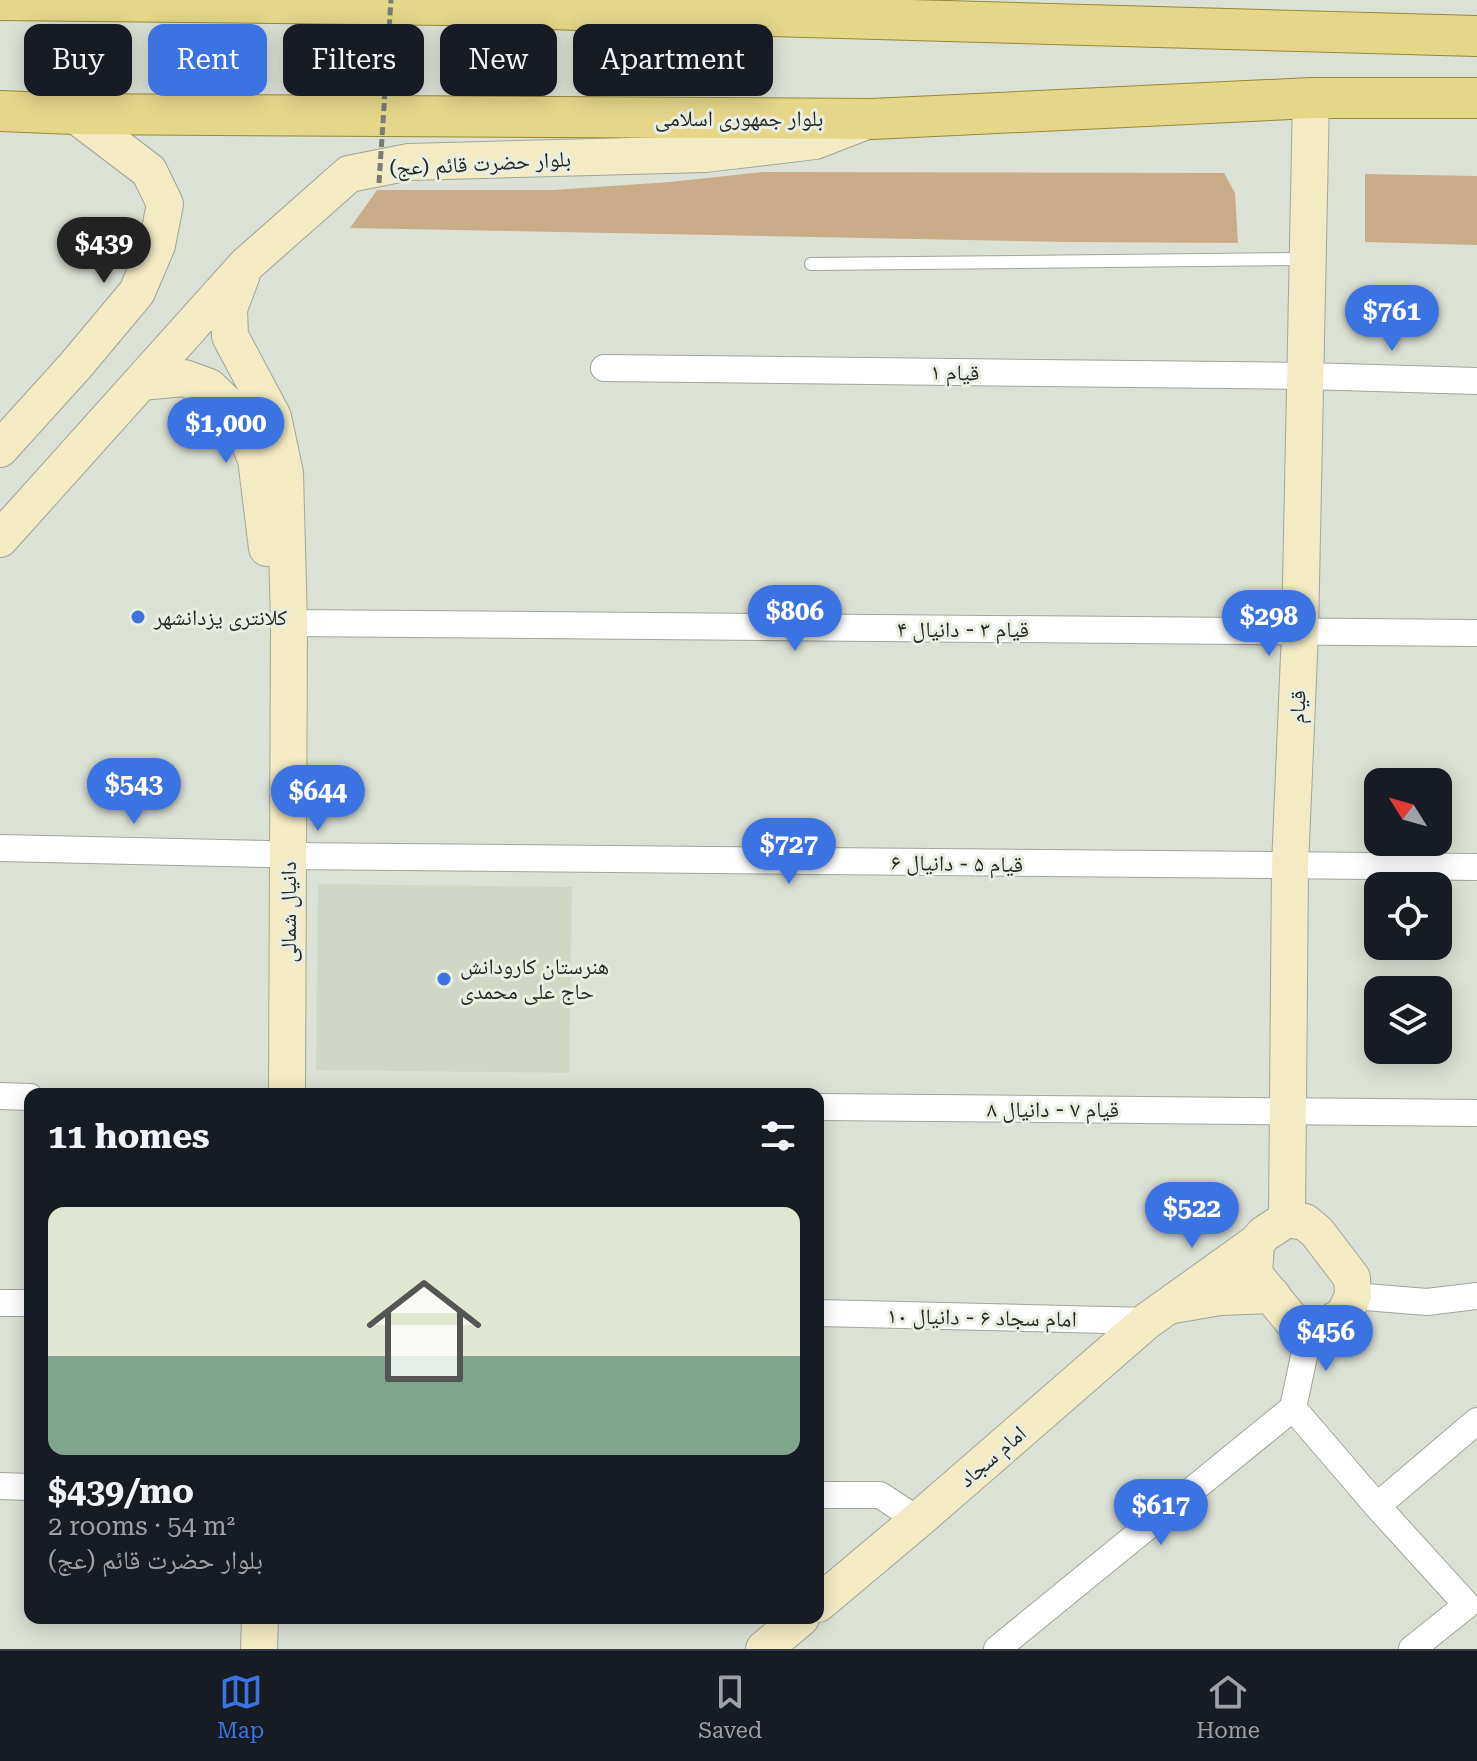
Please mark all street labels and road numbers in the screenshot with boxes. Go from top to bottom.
street label: بلوار جمهوری اسلامی [655,106,823,132]
street label: بلوار حضرت قائم (عج) [389,146,572,183]
street label: قیام ۱ [930,360,980,387]
street label: قیام ۳ - دانیال ۴ [897,617,1029,644]
street label: قیام [1284,690,1313,724]
street label: قیام ۵ - دانیال ۶ [891,850,1023,879]
street label: دانیال شمالی [276,861,302,963]
street label: قیام ۷ - دانیال ۸ [987,1097,1119,1124]
street label: امام سجاد ۶ - دانیال ۱۰ [887,1303,1077,1334]
street label: امام سجاد [954,1420,1032,1494]

